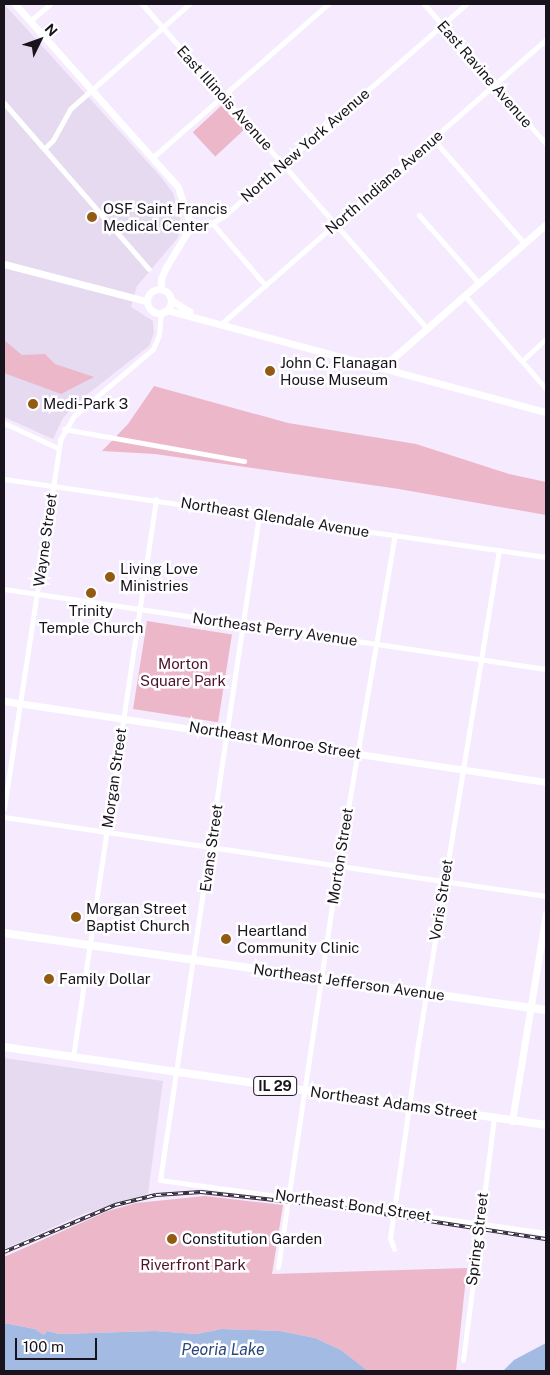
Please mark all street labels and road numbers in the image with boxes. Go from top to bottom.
street label: East Ravine Avenue [434,17,536,131]
street label: East Illinois Avenue [173,42,277,154]
street label: North New York Avenue [237,84,373,206]
street label: North Indiana Avenue [322,126,446,238]
street label: Wayne Street [30,492,60,588]
street label: Northeast Glendale Avenue [179,493,371,541]
street label: Northeast Perry Avenue [191,609,359,649]
street label: Northeast Monroe Street [188,718,362,762]
street label: Morgan Street [98,727,130,829]
street label: Evans Street [196,803,226,893]
street label: Morton Street [323,806,357,906]
street label: Voris Street [426,858,456,942]
street label: Northeast Jefferson Avenue [252,960,446,1004]
road number: IL 29 [252,1074,298,1098]
street label: Northeast Adams Street [309,1082,479,1124]
street label: Northeast Bond Street [274,1185,432,1225]
street label: Spring Street [462,1191,492,1287]

